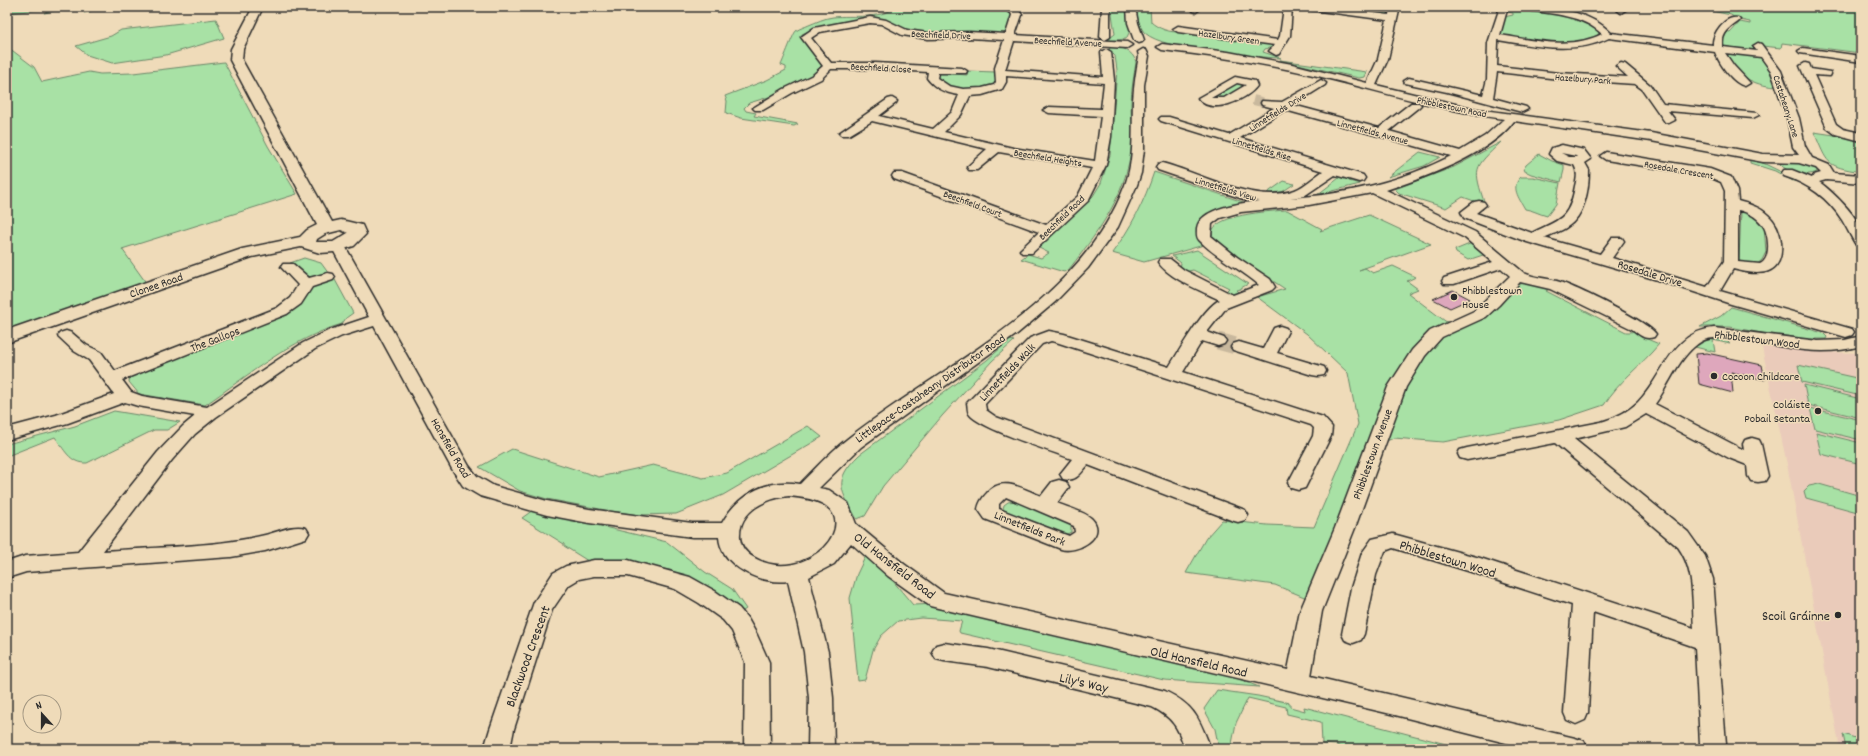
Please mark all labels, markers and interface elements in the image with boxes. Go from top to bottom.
street label: Hazelbury Green [1197,27,1260,49]
street label: Beechfield Drive [911,28,972,44]
street label: Beechfield Avenue [1034,34,1103,52]
street label: Beechfield Close [850,60,912,78]
street label: Hazelbury Park [1554,71,1611,89]
street label: Castaheany Lane [1768,74,1802,140]
street label: Linnetfields Drive [1247,89,1310,136]
street label: Phibblestown Road [1416,94,1488,122]
street label: Linnetfields Avenue [1335,117,1410,149]
street label: Linnetfields Rise [1230,134,1293,166]
street label: Beechfield Heights [1013,147,1083,171]
street label: Rosedale Crescent [1643,158,1715,184]
street label: Linnetfields View [1193,174,1258,206]
street label: Beechfield Court [941,188,1004,222]
street label: Beechfield Road [1036,193,1089,244]
street label: Rosedale Drive [1615,257,1684,292]
street label: Clonee Road [128,269,185,303]
place label: Phibblestown House [1462,283,1522,314]
marker: Phibblestown House [1449,292,1459,302]
street label: The Gallops [188,323,243,358]
street label: Phibblestown Wood [1713,327,1800,354]
street label: Littlepace-Castaheany Distributor Road [852,331,1009,448]
street label: Linnetfields Walk [976,340,1040,406]
place label: Cocoon Childcare [1722,369,1799,386]
marker: Cocoon Childcare [1709,371,1719,381]
place label: Coláiste Pobail Setanta [1744,397,1810,428]
marker: Coláiste Pobail Setanta [1813,406,1823,416]
street label: Phibblestown Avenue [1349,407,1398,502]
street label: Hansfield Road [426,416,474,482]
street label: Linnetfields Park [991,507,1068,551]
street label: Old Hansfield Road [849,528,939,605]
street label: Phibblestown Wood [1397,536,1498,584]
street label: Blackwood Crescent [501,603,557,710]
place label: Scoil Gráinne [1762,607,1830,627]
marker: Scoil Gráinne [1833,610,1843,620]
street label: Old Hansfield Road [1148,642,1249,684]
street label: Lily's Way [1057,669,1110,699]
north arrow [22,694,62,734]
text: N [34,698,45,715]

